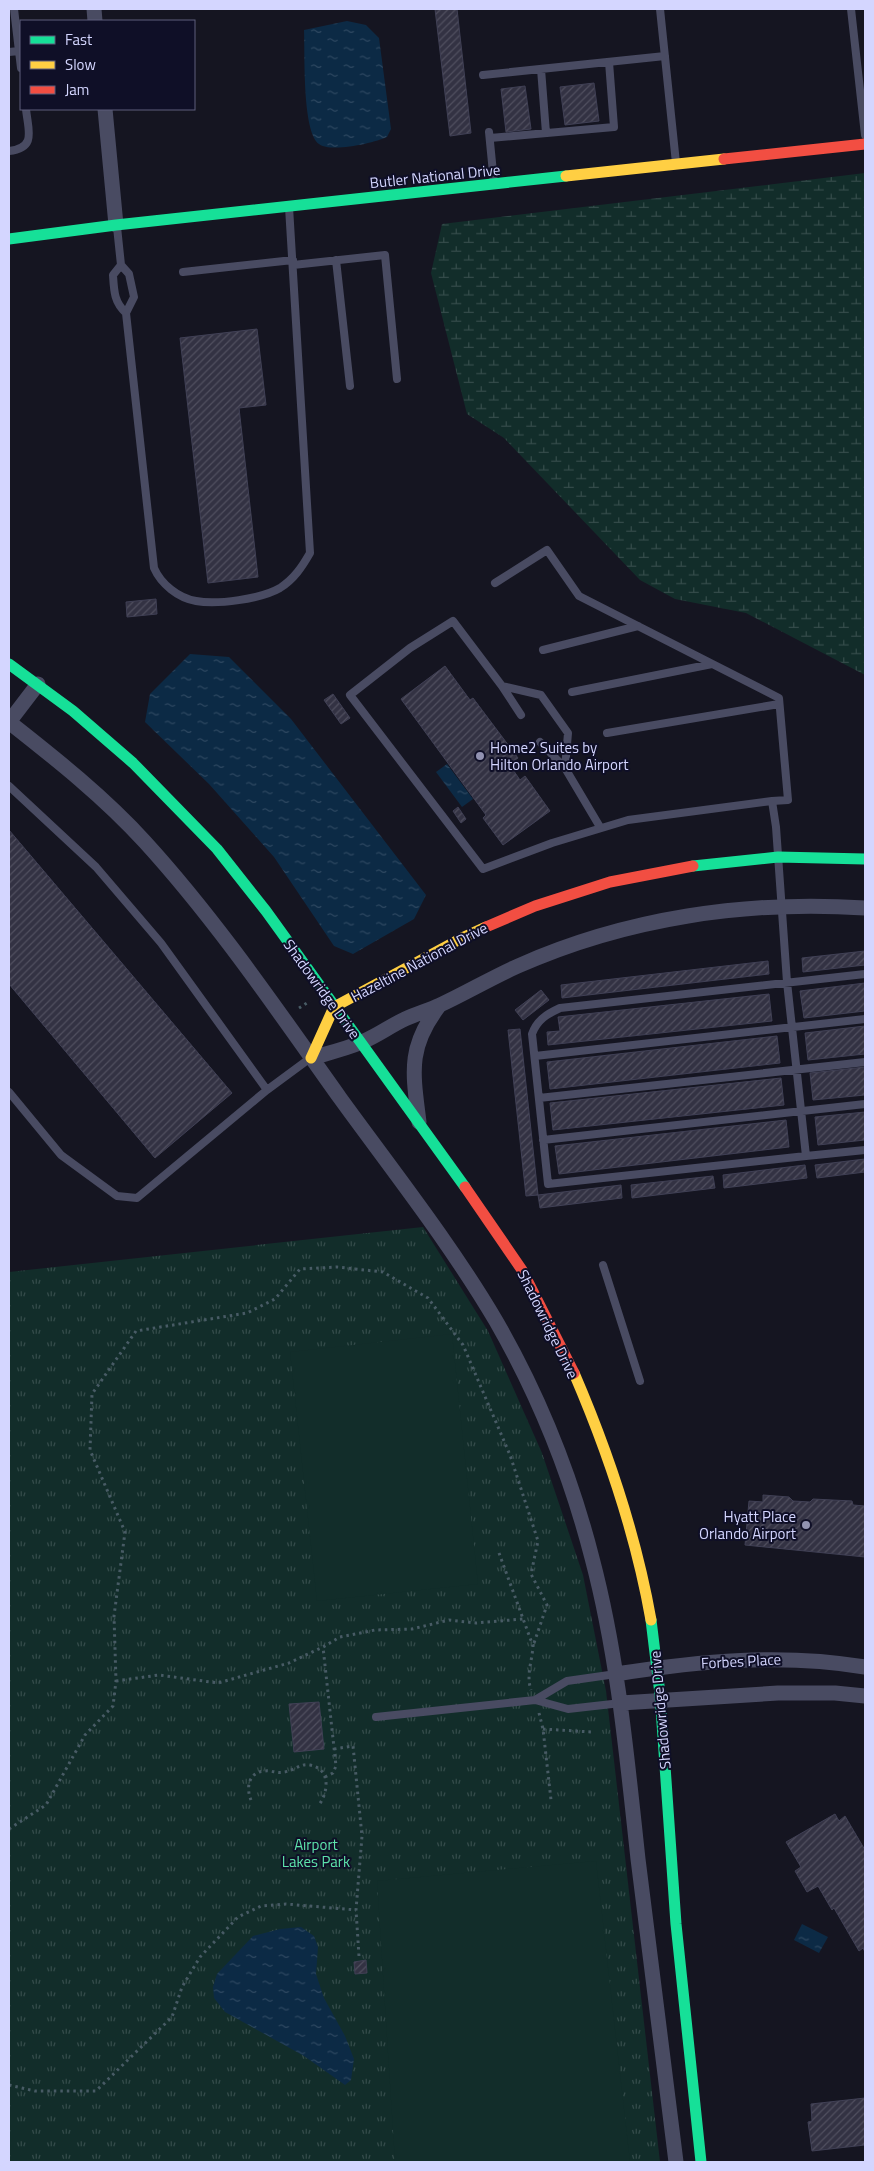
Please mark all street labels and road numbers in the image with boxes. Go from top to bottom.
street label: Butler National Drive [369,158,501,194]
street label: Hazeltine National Drive [346,916,492,1008]
street label: Shadowridge Drive [278,934,366,1044]
street label: Shadowridge Drive [512,1266,584,1382]
street label: Forbes Place [700,1647,782,1675]
street label: Shadowridge Drive [643,1650,677,1770]

